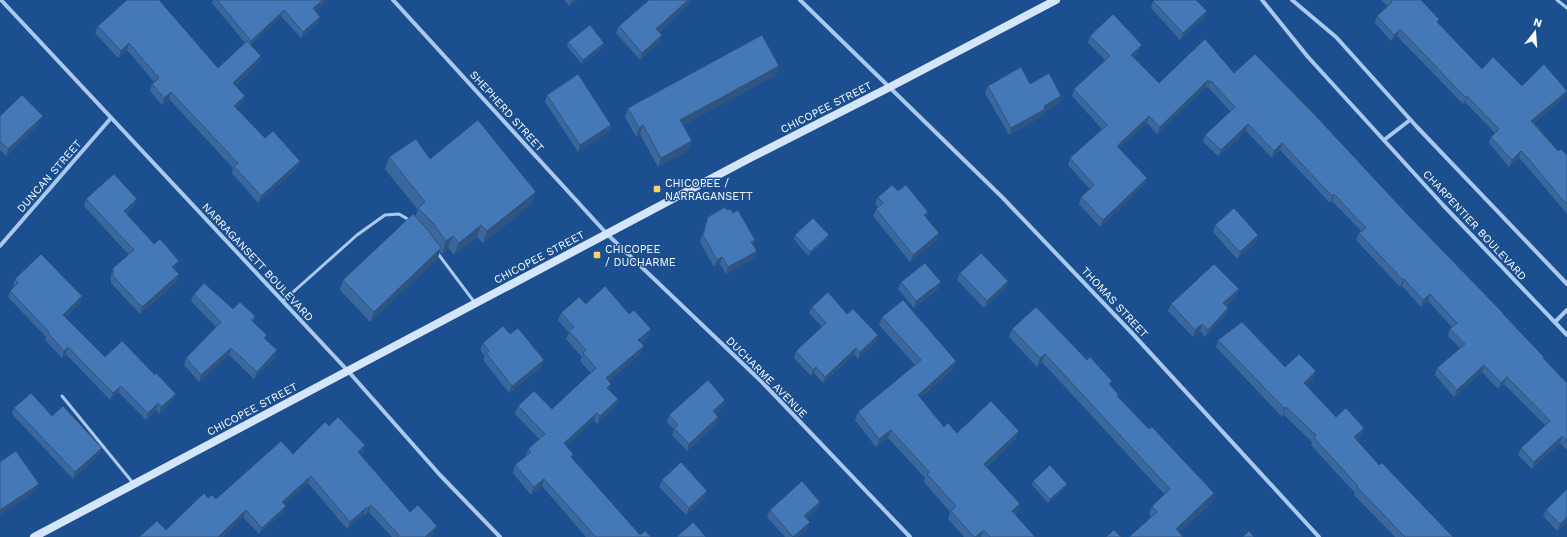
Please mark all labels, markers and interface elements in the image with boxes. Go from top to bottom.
north arrow [1515,12,1555,52]
text: N [1532,16,1544,30]
street label: SHEPHERD STREET [467,68,547,155]
street label: CHICOPEE STREET [778,79,874,136]
street label: DUNCAN STREET [14,137,85,215]
street label: CHARPENTIER BOULEVARD [1420,168,1529,283]
place label: CHICOPEE / NARRAGANSETT [665,177,753,203]
marker: CHICOPEE / NARRAGANSETT [652,184,662,194]
street label: NARRAGANSETT BOULEVARD [199,201,316,324]
street label: CHICOPEE STREET [492,228,587,287]
place label: CHICOPEE / DUCHARME [605,243,676,269]
marker: CHICOPEE / DUCHARME [592,250,602,260]
street label: THOMAS STREET [1079,264,1151,341]
street label: DUCHARME AVENUE [723,334,810,421]
street label: CHICOPEE STREET [205,380,300,439]

